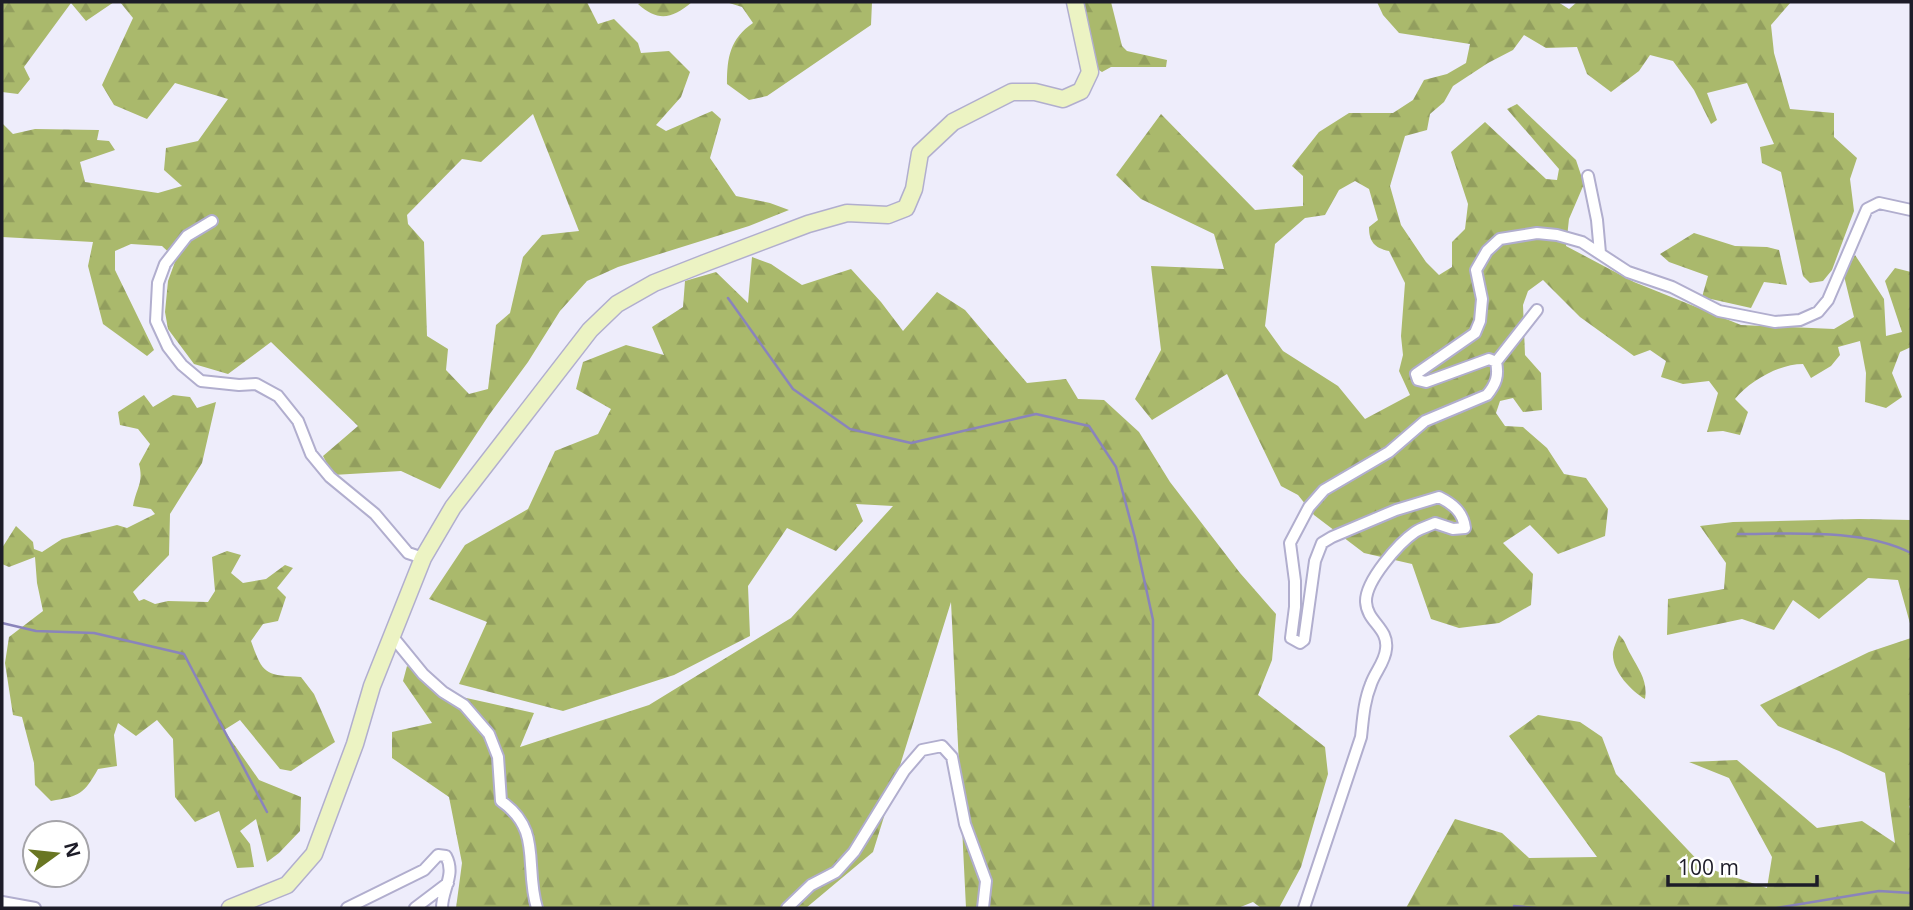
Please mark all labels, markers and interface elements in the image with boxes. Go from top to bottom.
north arrow [21,819,91,889]
text: N [58,839,87,860]
scale bar [1668,844,1817,888]
text: 100 m [1678,853,1739,881]

